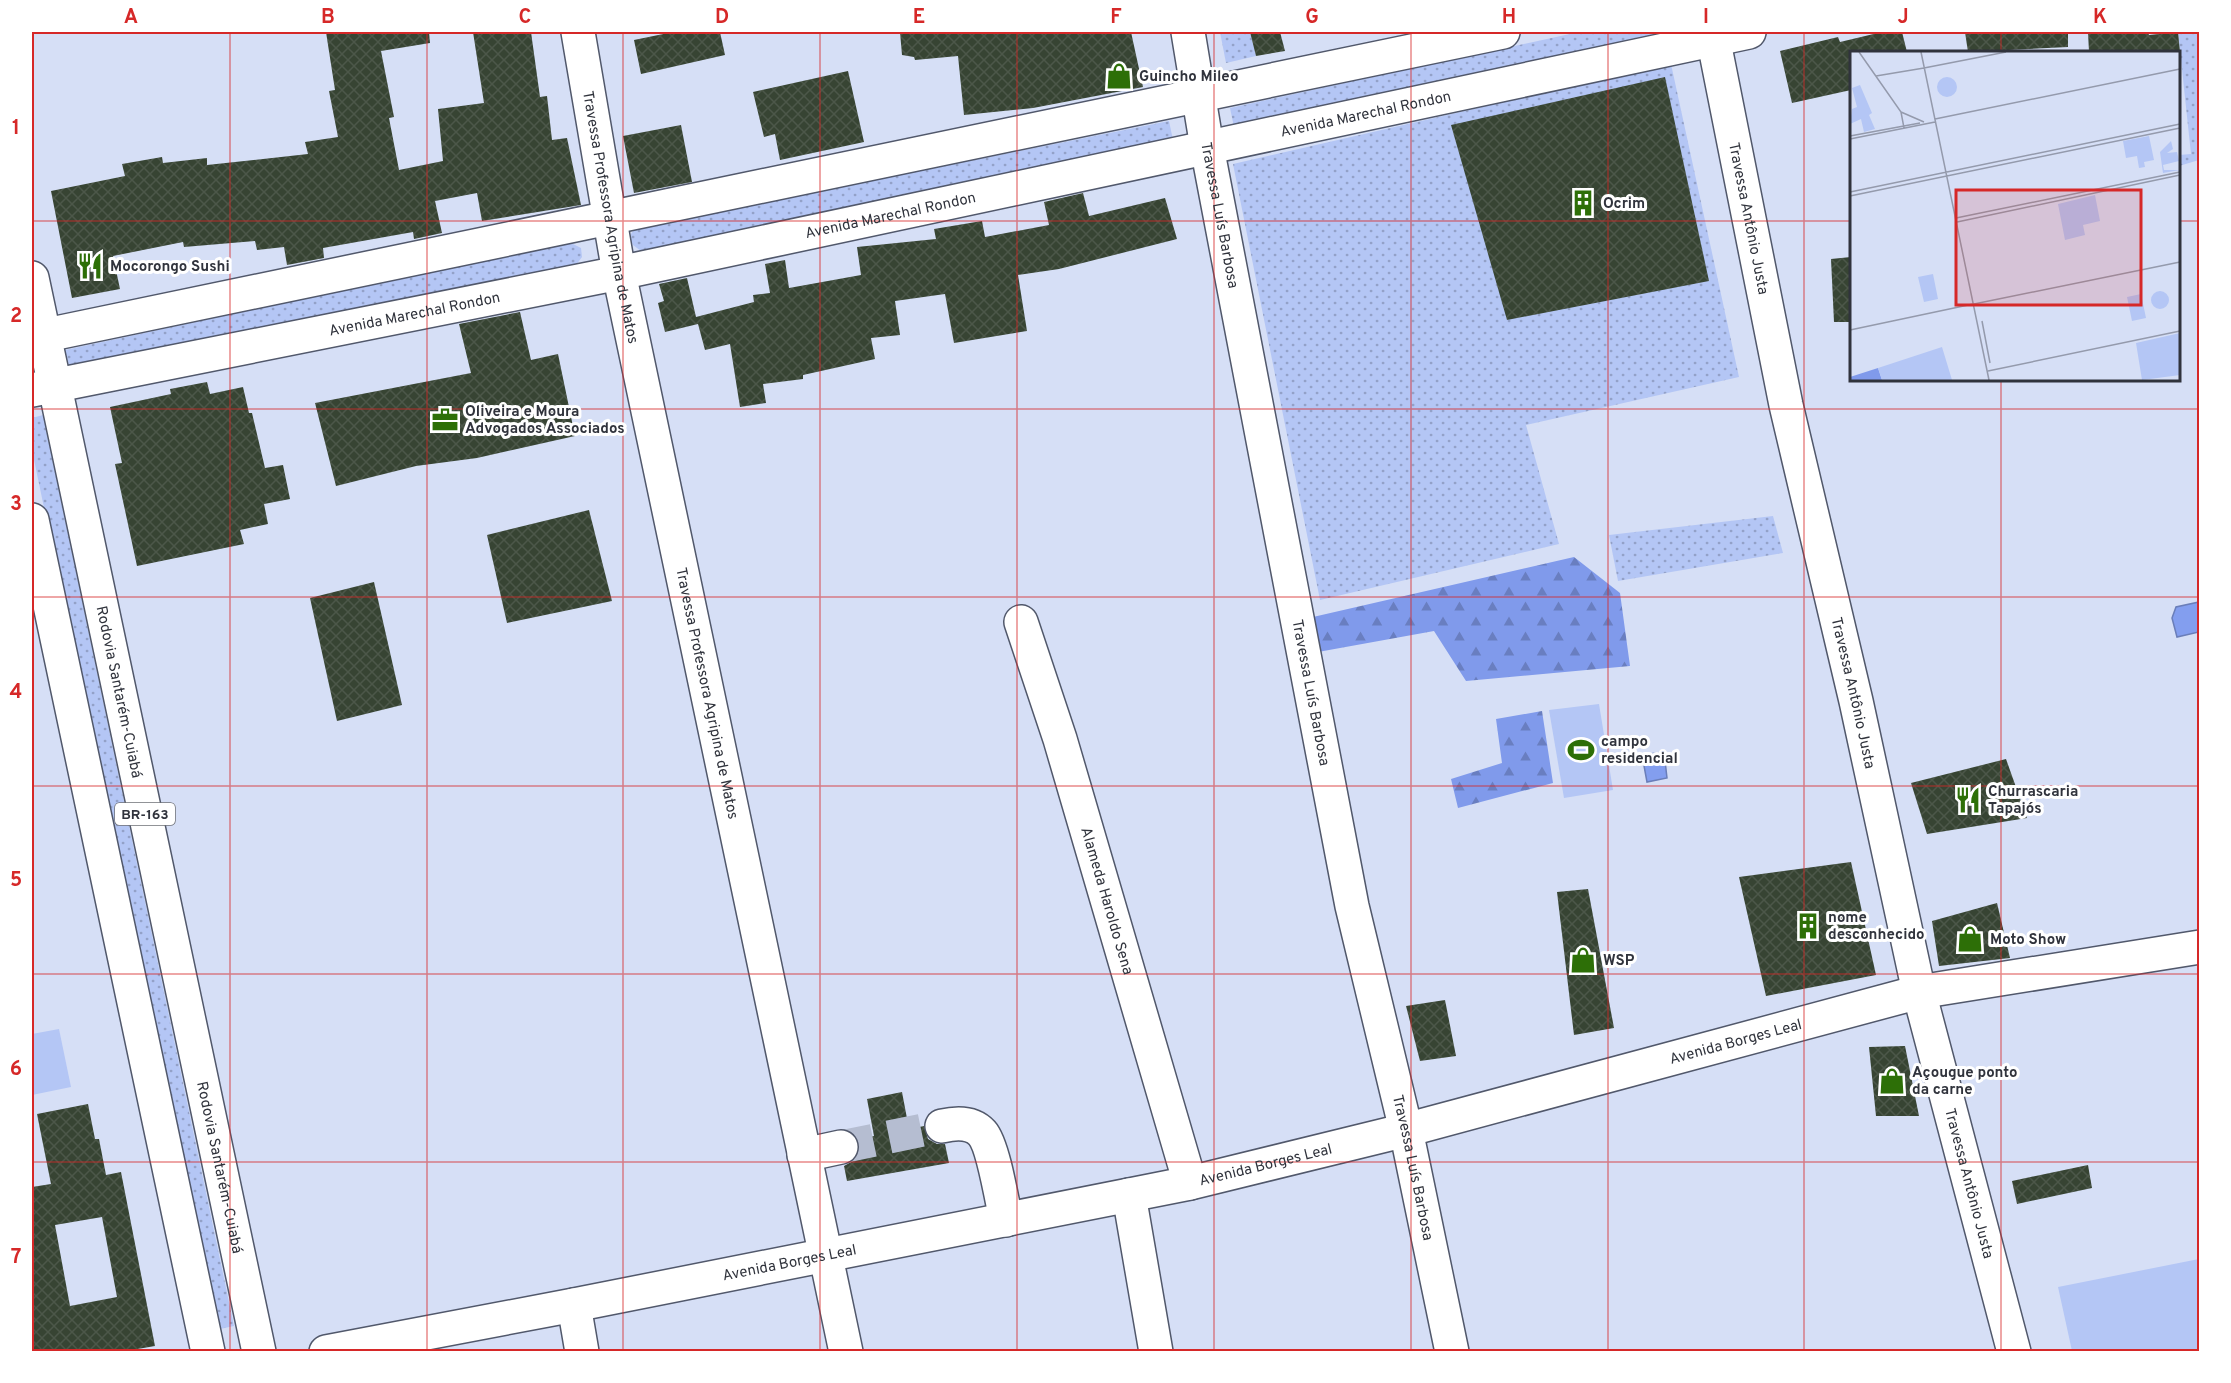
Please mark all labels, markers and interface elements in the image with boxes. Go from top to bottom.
text: A [124,5,138,31]
text: B [321,5,335,31]
text: C [519,5,531,31]
text: D [715,5,729,31]
text: E [913,5,925,31]
text: F [1110,5,1122,31]
text: G [1305,5,1319,31]
text: H [1502,5,1516,31]
text: I [1703,5,1709,31]
text: J [1897,5,1909,31]
text: K [2093,5,2107,31]
inset map [1850,51,2180,381]
shop icon: Guincho Mileo [1104,61,1134,91]
place label: Guincho Mileo [1139,68,1239,87]
street label: Avenida Marechal Rondon [1279,88,1453,143]
street label: Travessa Professora Agripina de Matos [577,89,642,346]
text: 1 [12,116,20,142]
street label: Travessa Luís Barbosa [1195,141,1242,290]
street label: Travessa Antônio Justa [1723,141,1772,296]
building icon: Ocrim [1568,188,1598,218]
street label: Avenida Marechal Rondon [804,189,978,244]
place label: Ocrim [1603,195,1645,214]
restaurant icon: Mocorongo Sushi [75,251,105,281]
place label: Mocorongo Sushi [110,258,230,277]
street label: Avenida Marechal Rondon [328,289,502,342]
text: 2 [10,304,22,330]
place label: Oliveira e Moura Advogados Associados [465,403,625,439]
office icon: Oliveira e Moura Advogados Associados [430,405,460,435]
text: 3 [10,492,22,518]
street label: Travessa Professora Agripina de Matos [670,566,742,821]
street label: Rodovia Santarém-Cuiabá [91,604,145,780]
street label: Travessa Antônio Justa [1826,616,1878,771]
street label: Travessa Luís Barbosa [1286,618,1333,768]
text: 4 [10,680,22,706]
place label: campo residencial [1601,733,1678,769]
sports icon: campo residencial [1566,735,1596,765]
place label: Churrascaria Tapajós [1988,783,2078,819]
restaurant icon: Churrascaria Tapajós [1953,785,1983,815]
road number: BR-163 [115,803,175,825]
street label: Alameda Haroldo Sena [1075,825,1137,977]
text: 5 [10,868,22,894]
place label: nome desconhecido [1828,909,1925,945]
building icon: nome desconhecido [1793,911,1823,941]
shop icon: Moto Show [1955,924,1985,954]
place label: Moto Show [1990,931,2066,950]
shop icon: WSP [1568,945,1598,975]
place label: WSP [1603,952,1635,971]
street label: Avenida Borges Leal [1668,1016,1804,1070]
text: 6 [10,1057,22,1083]
place label: Açougue ponto da carne [1912,1064,2018,1100]
shop icon: Açougue ponto da carne [1877,1066,1907,1096]
street label: Rodovia Santarém-Cuiabá [191,1080,246,1255]
street label: Travessa Luís Barbosa [1387,1093,1437,1242]
street label: Travessa Antônio Justa [1939,1106,1997,1261]
street label: Avenida Borges Leal [1197,1140,1334,1191]
street label: Avenida Borges Leal [721,1241,858,1286]
text: 7 [11,1245,21,1271]

